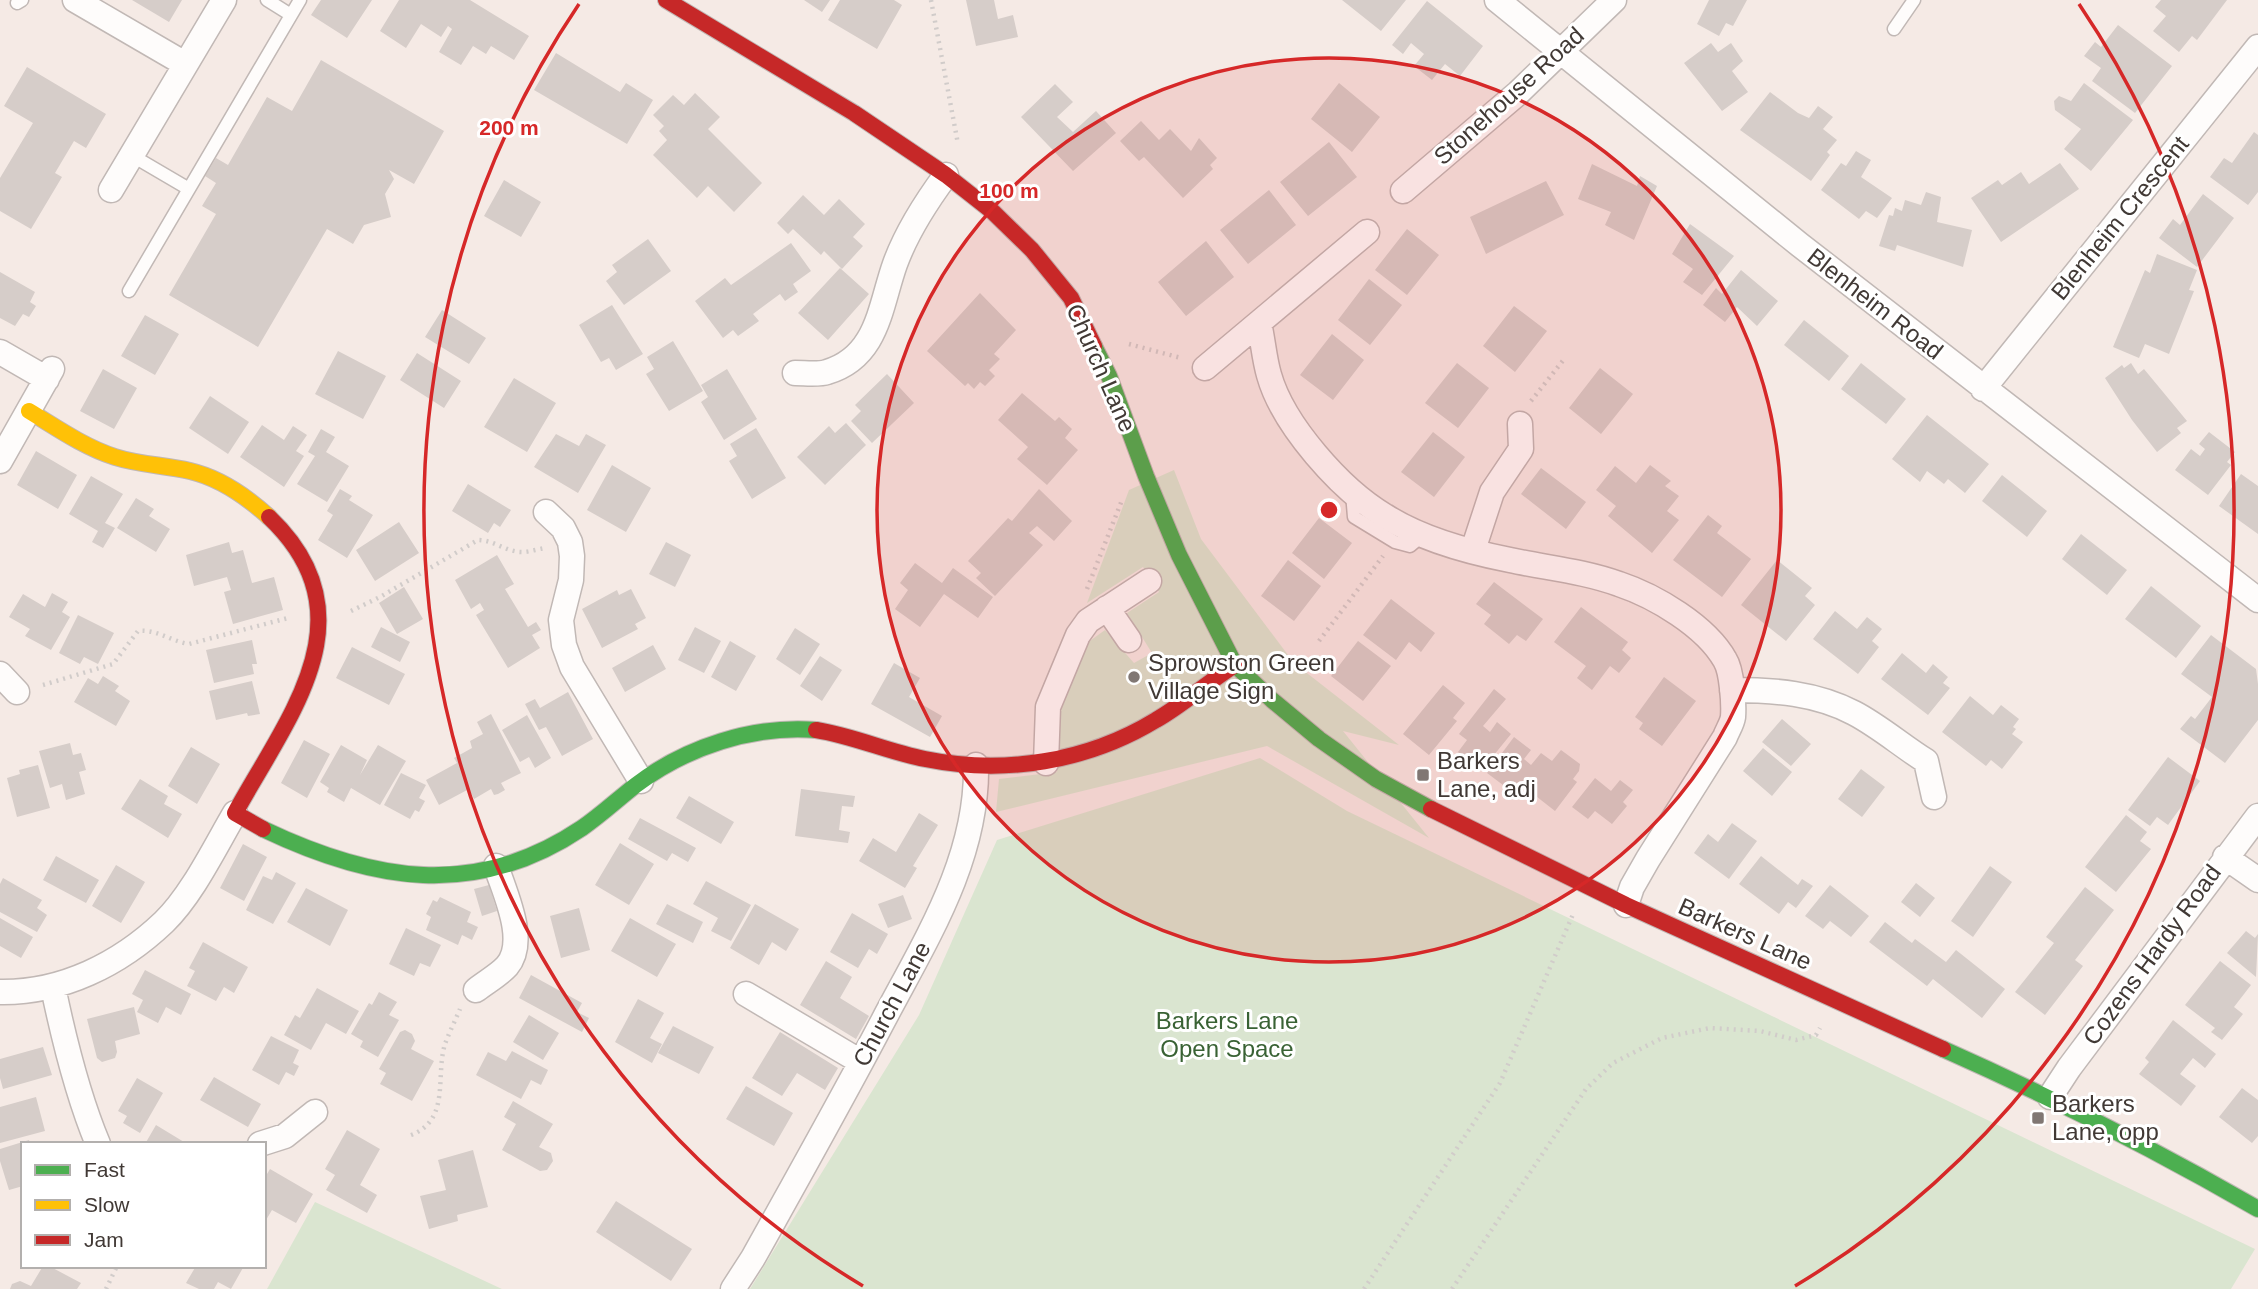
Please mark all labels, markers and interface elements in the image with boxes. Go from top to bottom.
street label: Stonehouse Road [1428,21,1589,170]
text: 200 m [479,116,539,139]
street label: Blenheim Crescent [2045,130,2194,305]
text: 100 m [979,179,1039,202]
street label: Blenheim Road [1802,242,1948,365]
street label: Church Lane [1061,300,1142,436]
centre of rings [1317,498,1341,522]
place label: Sprowston Green Village Sign [1148,649,1335,704]
marker: Sprowston Green Village Sign [1126,669,1142,685]
place label: Barkers Lane, adj [1437,747,1536,802]
marker: Barkers Lane, adj [1415,767,1431,783]
street label: Cozens Hardy Road [2077,859,2226,1050]
street label: Barkers Lane [1675,892,1816,975]
street label: Church Lane [847,937,936,1071]
park label: Barkers Lane Open Space [1156,1007,1298,1062]
place label: Barkers Lane, opp [2052,1090,2159,1145]
marker: Barkers Lane, opp [2030,1110,2046,1126]
legend [21,1142,266,1268]
text: Fast [84,1158,125,1181]
text: Slow [84,1193,130,1216]
text: Jam [84,1228,124,1251]

